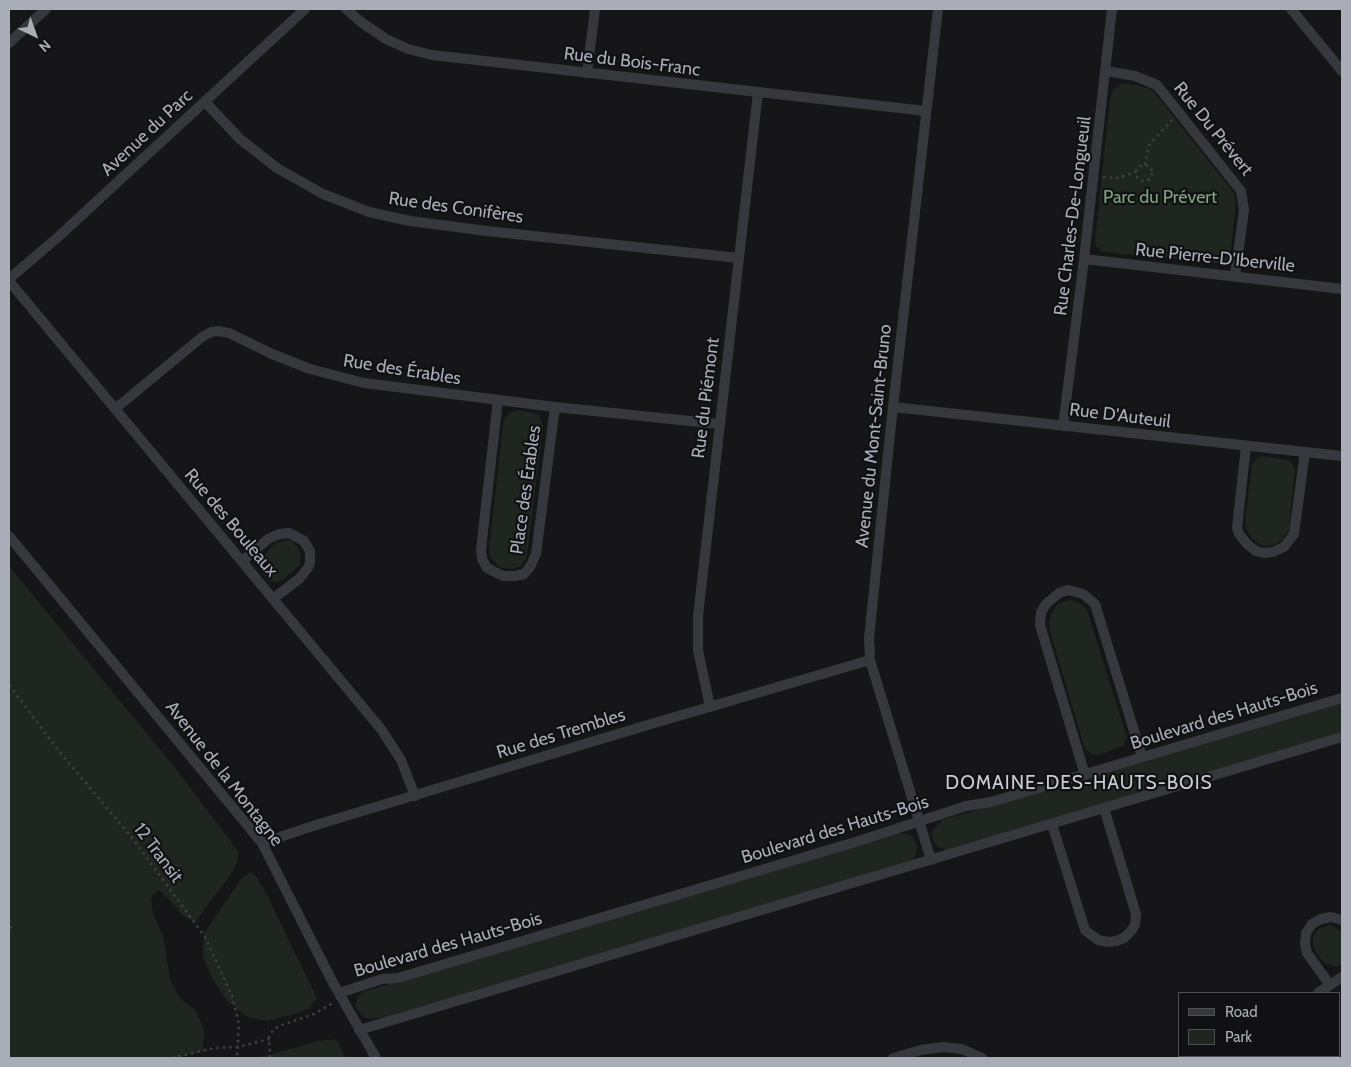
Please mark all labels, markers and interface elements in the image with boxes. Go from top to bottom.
north arrow [10,10,60,60]
text: N [35,36,55,56]
street label: Rue du Bois-Franc [562,43,702,81]
street label: Rue Du Prévert [1169,78,1257,180]
street label: Avenue du Parc [97,85,197,181]
street label: Rue Charles-De-Longueuil [1050,115,1096,317]
park label: Parc du Prévert [1103,187,1217,209]
street label: Rue des Conifères [387,188,525,228]
street label: Rue Pierre-D'Iberville [1134,239,1296,277]
street label: Avenue du Mont-Saint-Bruno [852,323,896,549]
street label: Rue du Piémont [688,336,724,460]
street label: Rue des Érables [342,350,462,390]
street label: Rue D'Auteuil [1068,399,1172,433]
street label: Place des Érables [506,424,546,556]
street label: Rue des Bouleaux [180,465,282,581]
street label: Boulevard des Hauts-Bois [1128,677,1320,755]
street label: Avenue de la Montagne [161,697,287,851]
street label: Rue des Trembles [494,704,628,764]
district label: DOMAINE-DES-HAUTS-BOIS [943,772,1215,794]
street label: Boulevard des Hauts-Bois [739,791,931,869]
street label: 12 Transit [129,819,187,887]
street label: Boulevard des Hauts-Bois [351,908,545,982]
legend [1178,992,1341,1057]
text: Road [1225,1003,1258,1021]
text: Park [1225,1028,1252,1046]

